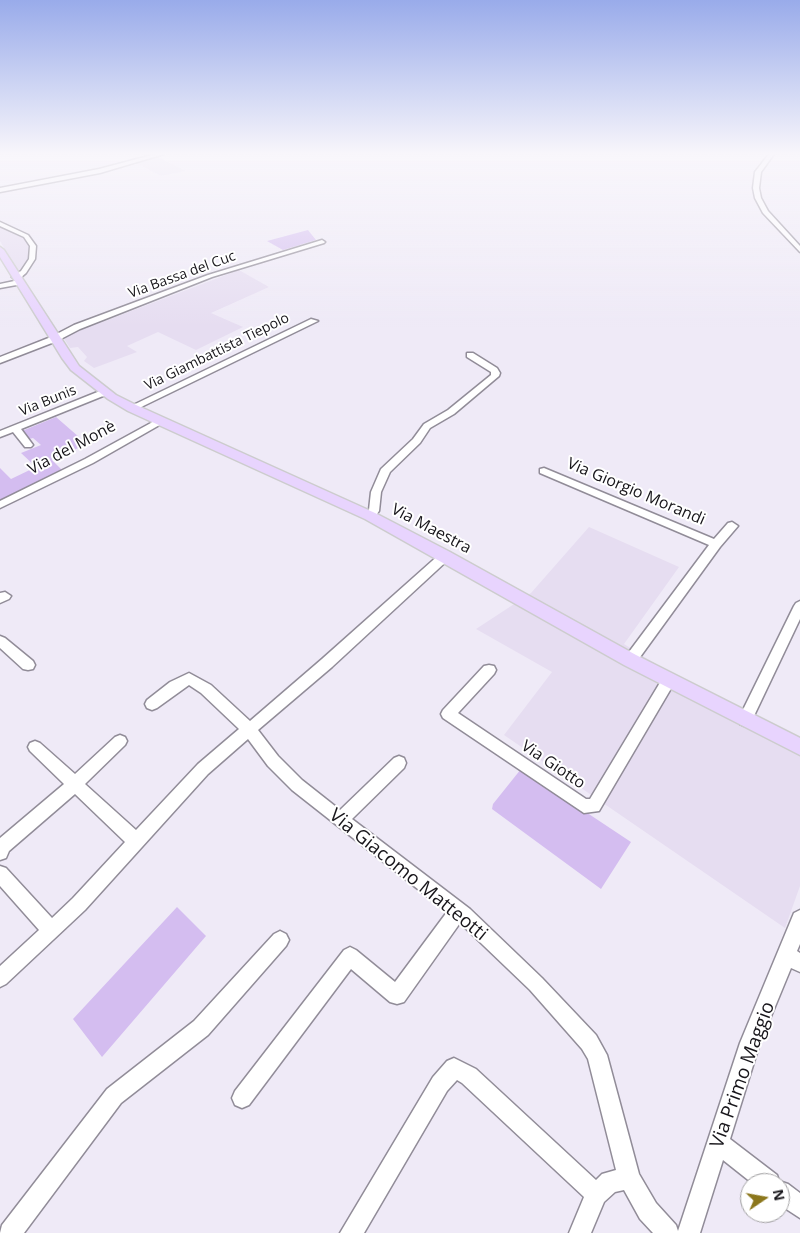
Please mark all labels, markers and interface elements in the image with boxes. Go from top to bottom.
street label: Via Bassa del Cuc [126,248,238,302]
street label: Via Giambattista Tiepolo [142,310,292,394]
street label: Via Bunis [17,382,79,420]
street label: Via del Monè [25,417,119,479]
street label: Via Giorgio Morandi [564,454,708,530]
street label: Via Maestra [388,500,474,558]
street label: Via Giotto [517,737,589,793]
street label: Via Giacomo Matteotti [324,804,492,946]
street label: Via Primo Maggio [706,999,780,1151]
north arrow [740,1173,790,1223]
text: N [769,1187,790,1203]

